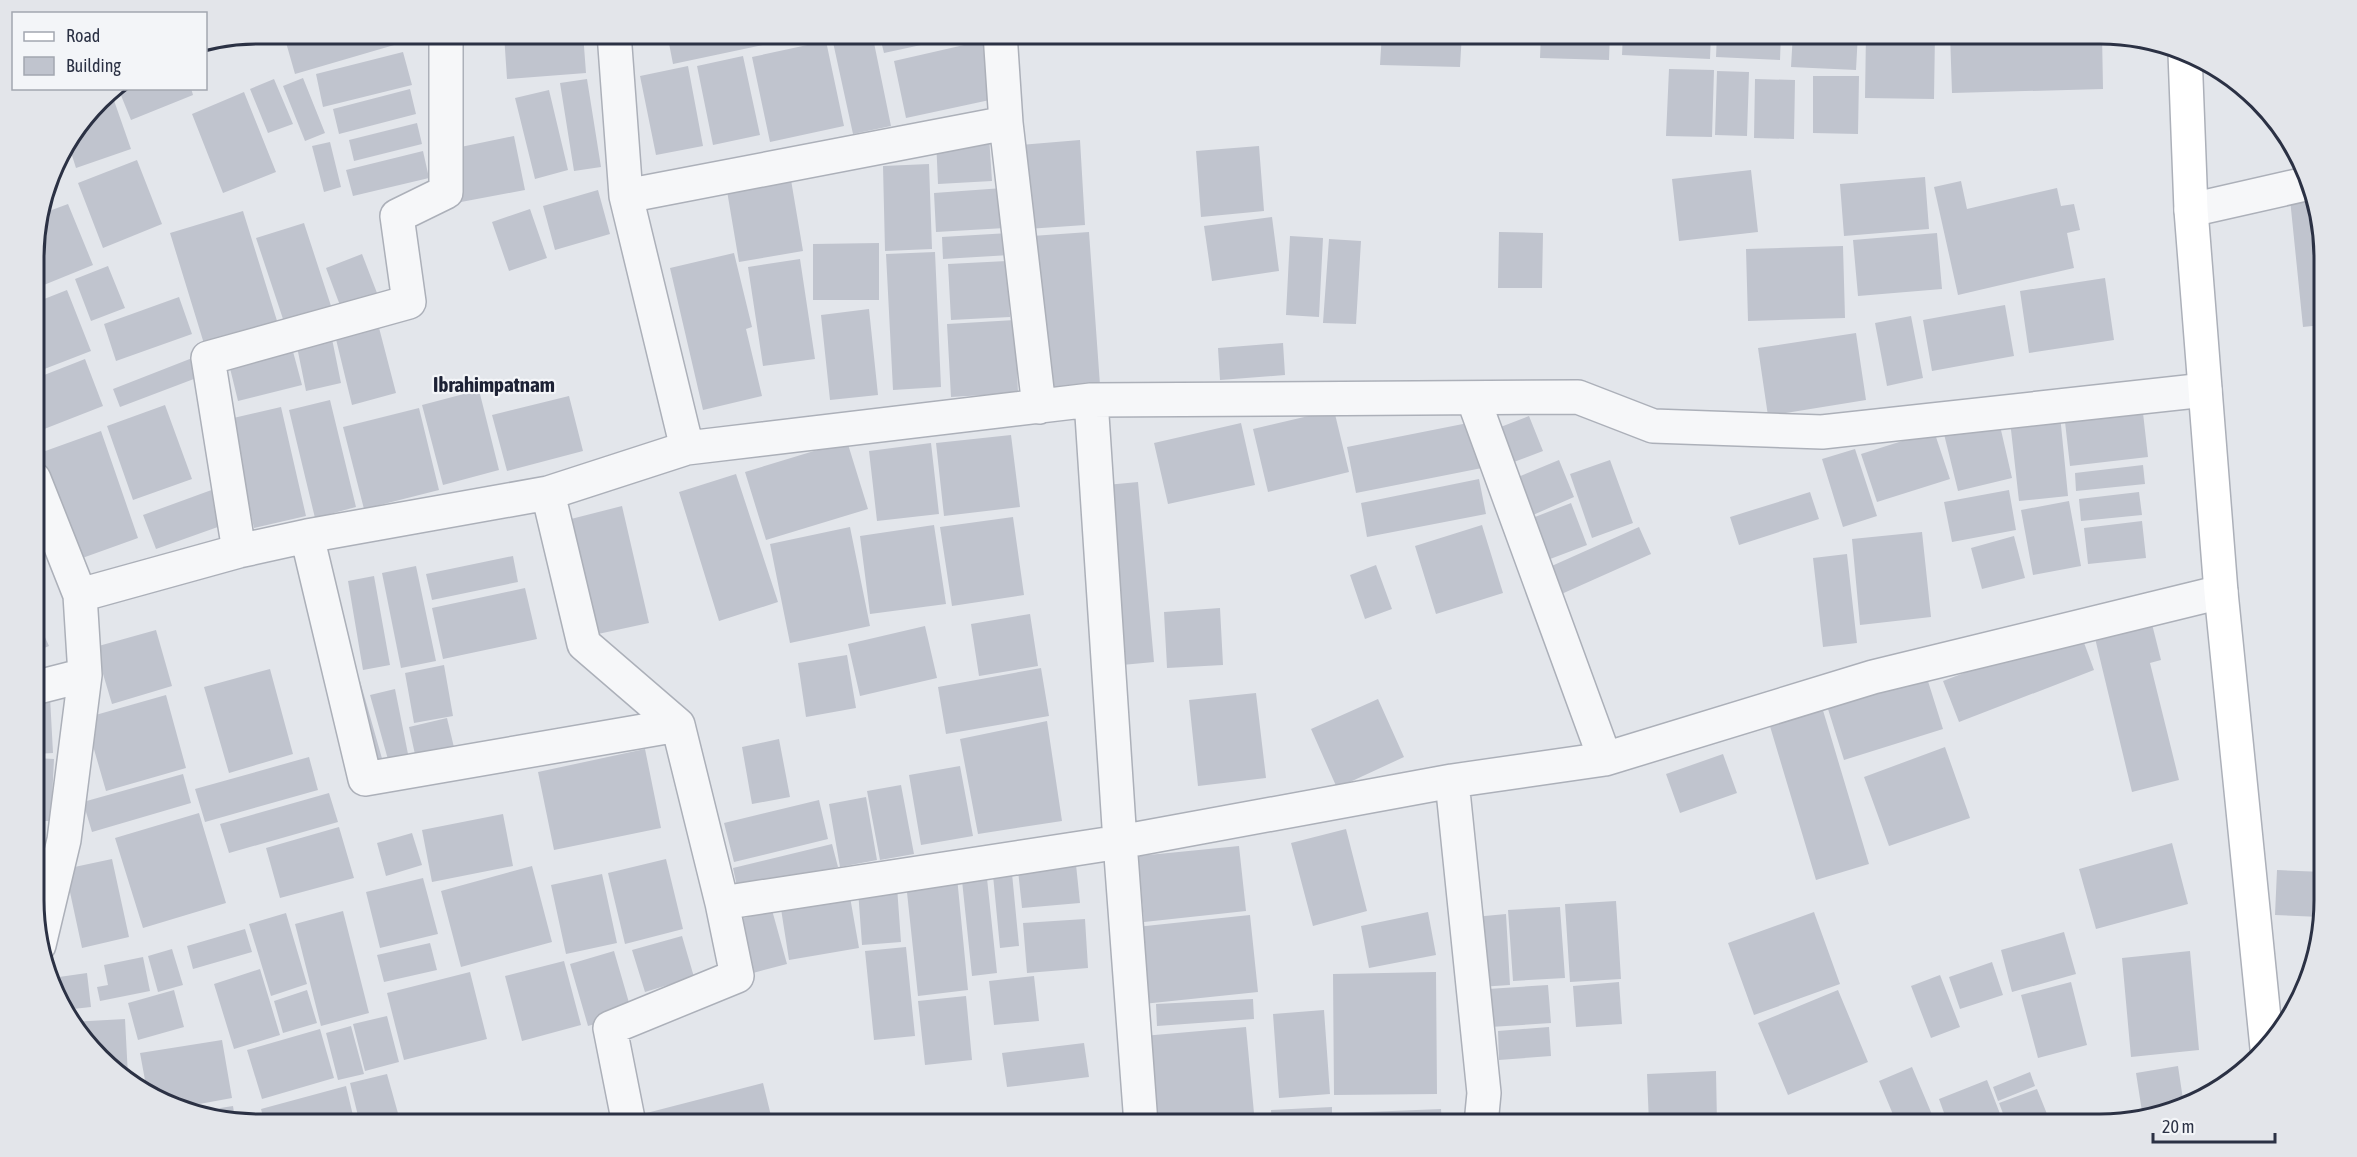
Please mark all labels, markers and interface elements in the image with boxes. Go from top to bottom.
legend [12,12,207,90]
text: Road [66,25,100,46]
text: Building [66,55,121,76]
district label: Ibrahimpatnam [433,372,555,396]
scale bar [2153,1106,2274,1144]
text: 20 m [2162,1116,2194,1137]

